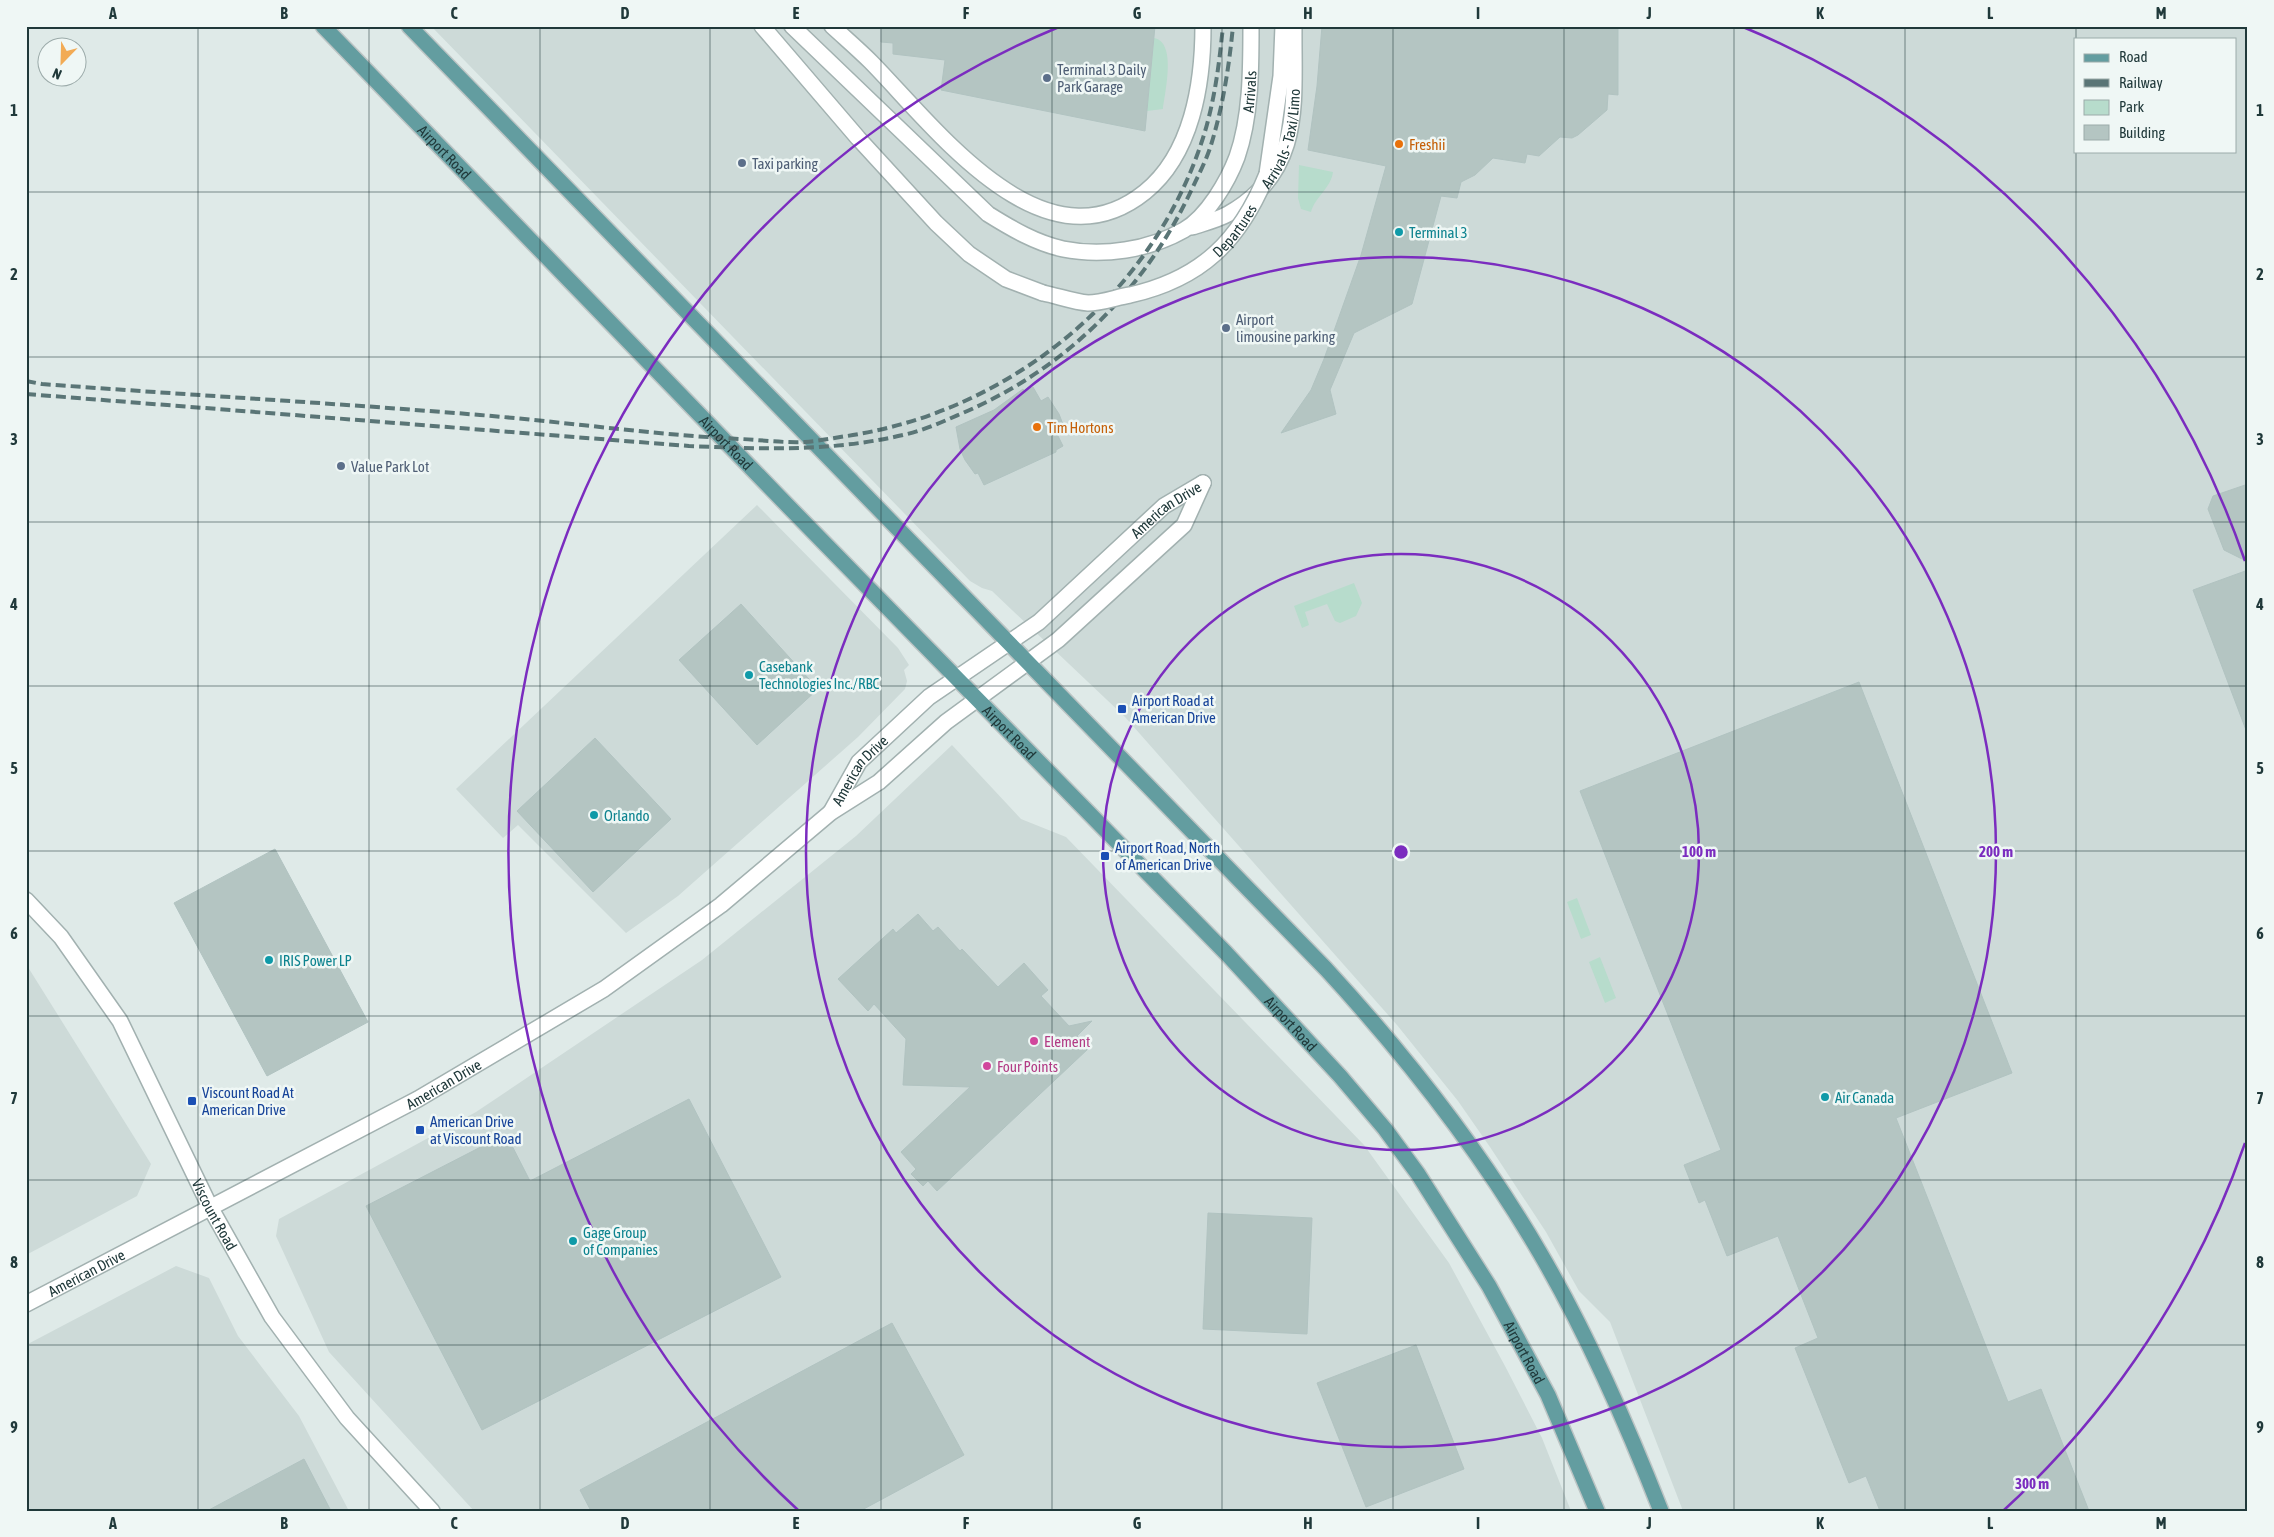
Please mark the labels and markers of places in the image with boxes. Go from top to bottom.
place label: Terminal 3 Daily Park Garage [1057,61,1146,95]
marker: Terminal 3 Daily Park Garage [1041,72,1053,84]
place label: Freshii [1409,136,1445,153]
marker: Freshii [1393,138,1405,150]
place label: Taxi parking [752,155,818,172]
marker: Taxi parking [736,157,748,169]
place label: Terminal 3 [1409,224,1468,241]
marker: Terminal 3 [1393,226,1405,238]
place label: Airport limousine parking [1236,311,1336,345]
marker: Airport limousine parking [1220,322,1232,334]
place label: Tim Hortons [1047,419,1113,436]
marker: Tim Hortons [1031,421,1043,433]
place label: Value Park Lot [351,458,429,475]
marker: Value Park Lot [335,460,347,472]
place label: Casebank Technologies Inc./RBC [759,658,880,692]
marker: Casebank Technologies Inc./RBC [743,669,755,681]
place label: Airport Road at American Drive [1132,692,1216,726]
marker: Airport Road at American Drive [1116,703,1128,715]
place label: Orlando [604,807,650,824]
marker: Orlando [588,809,600,821]
place label: Airport Road, North of American Drive [1115,839,1220,873]
centre of rings [1392,843,1410,861]
marker: Airport Road, North of American Drive [1099,850,1111,862]
place label: IRIS Power LP [279,952,352,969]
marker: IRIS Power LP [263,954,275,966]
place label: Element [1044,1033,1090,1050]
marker: Element [1028,1035,1040,1047]
place label: Four Points [997,1058,1058,1075]
marker: Four Points [981,1060,993,1072]
place label: Viscount Road At American Drive [202,1084,294,1118]
place label: Air Canada [1835,1089,1894,1106]
marker: Air Canada [1819,1091,1831,1103]
marker: Viscount Road At American Drive [186,1095,198,1107]
place label: American Drive at Viscount Road [430,1113,522,1147]
marker: American Drive at Viscount Road [414,1124,426,1136]
place label: Gage Group of Companies [583,1224,658,1258]
marker: Gage Group of Companies [567,1235,579,1247]

